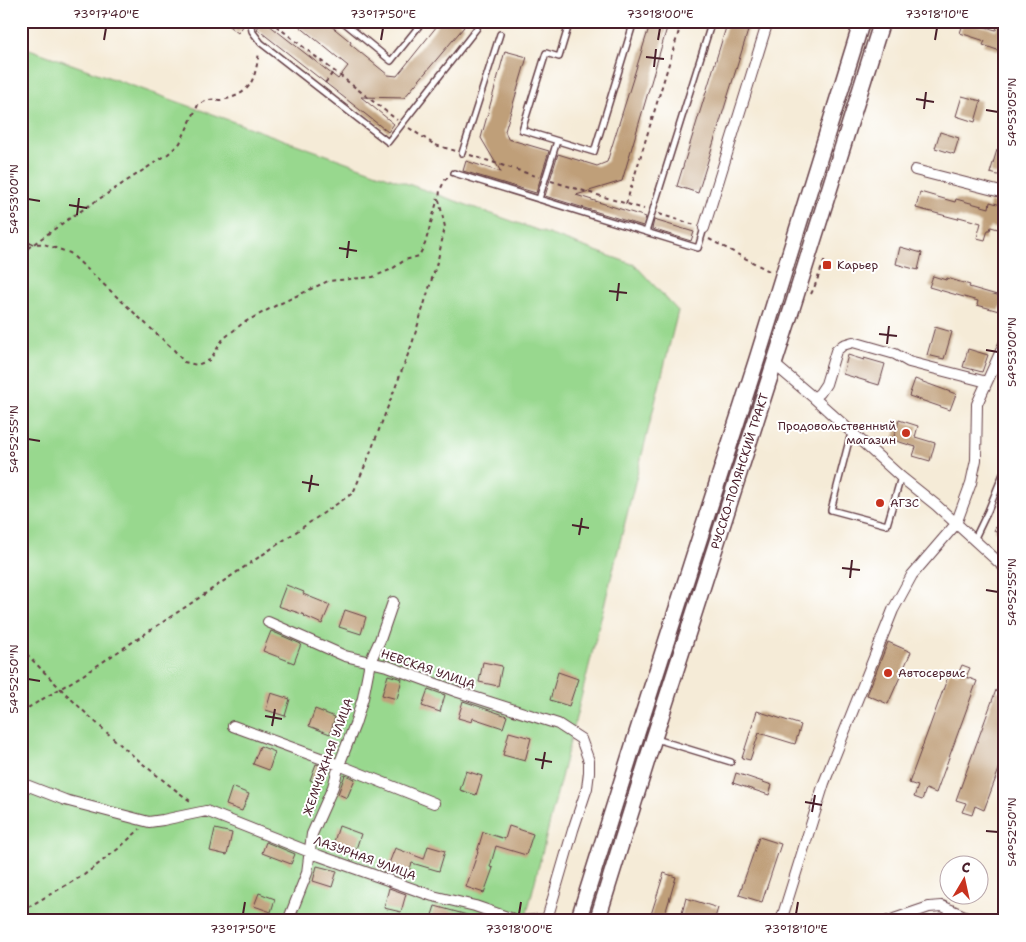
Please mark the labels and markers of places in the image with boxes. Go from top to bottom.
place label: Карьер [837,257,879,273]
marker: Карьер [821,259,833,271]
place label: Продовольственный магазин [778,418,896,448]
marker: Продовольственный магазин [900,427,912,439]
place label: АГЗС [890,495,919,511]
marker: АГЗС [874,497,886,509]
place label: Автосервис [898,665,966,681]
marker: Автосервис [882,667,894,679]

